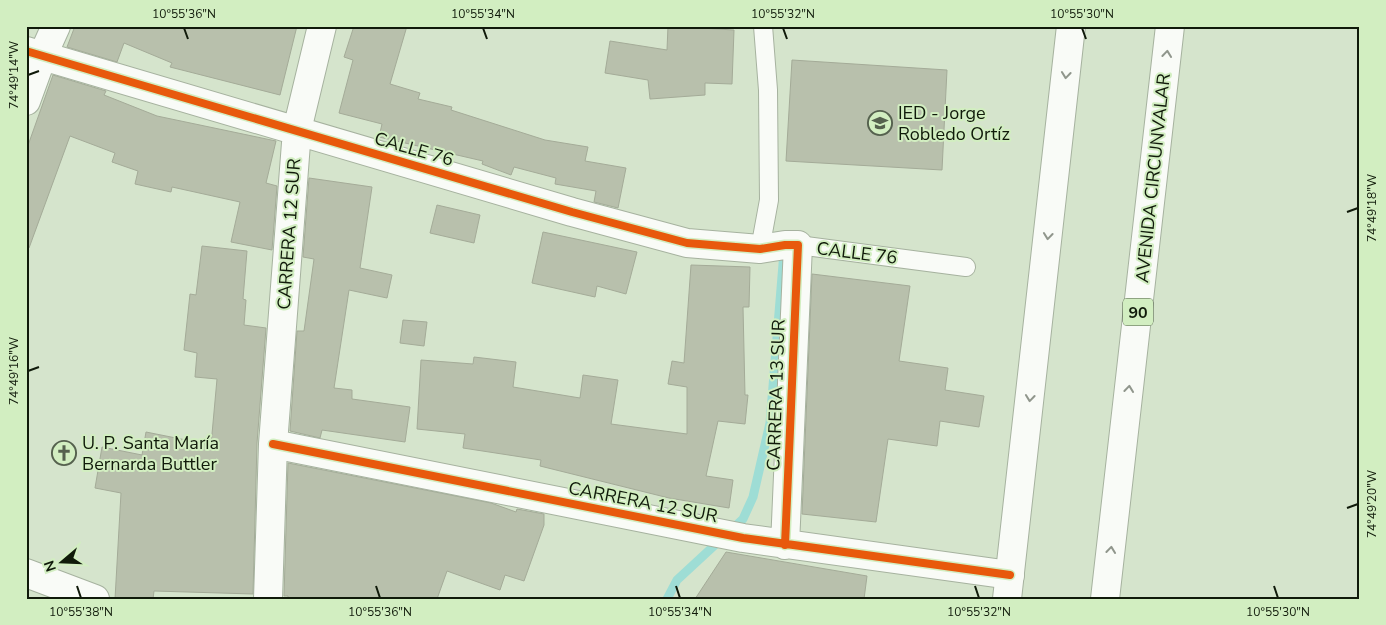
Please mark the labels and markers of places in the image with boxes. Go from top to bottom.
place label: IED - Jorge Robledo Ortíz [898,101,1010,146]
school or university icon: IED - Jorge Robledo Ortíz [867,110,893,136]
place label: U. P. Santa María Bernarda Buttler [82,431,219,476]
church icon: U. P. Santa María Bernarda Buttler [51,440,77,466]

